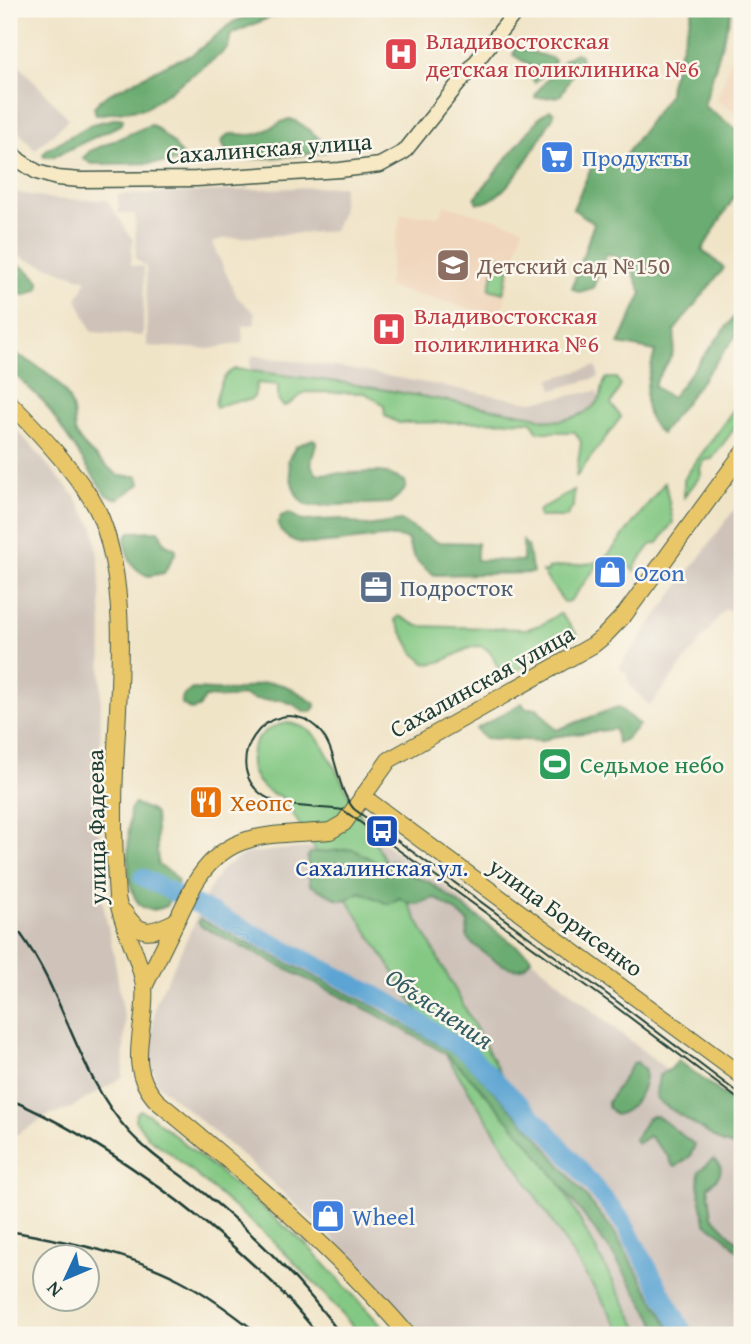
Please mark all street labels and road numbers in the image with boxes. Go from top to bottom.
street label: Сахалинская улица [165,123,374,173]
street label: Сахалинская улица [383,615,581,746]
street label: улица Фадеева [77,748,115,906]
street label: улица Борисенко [481,848,651,985]

